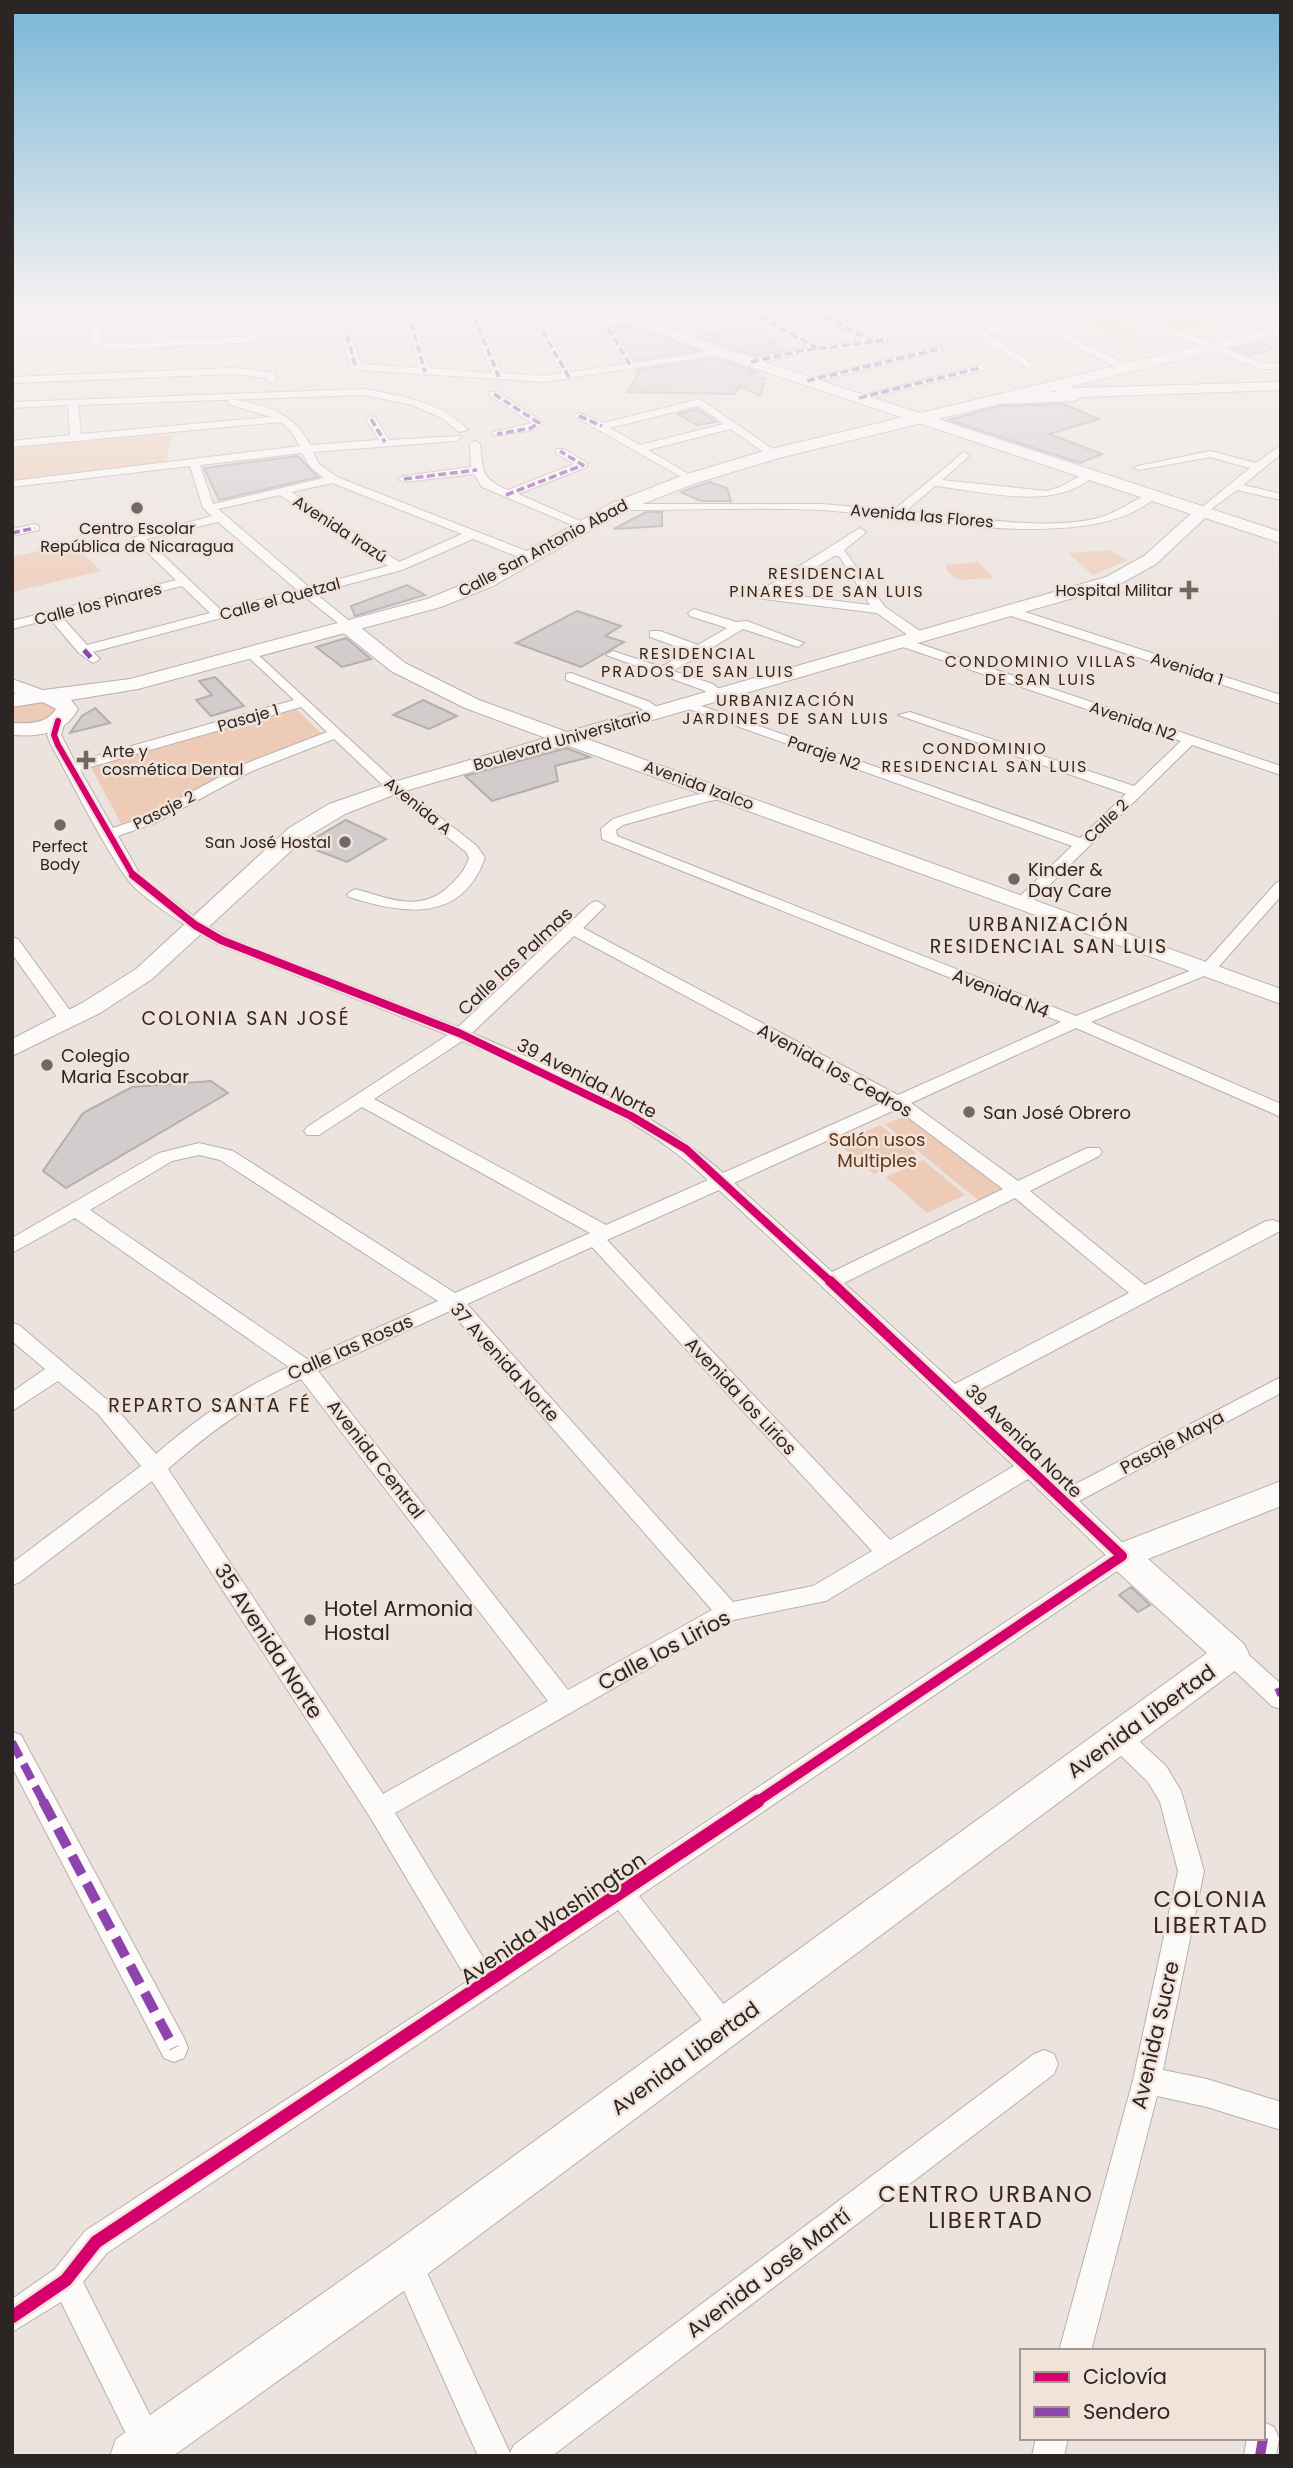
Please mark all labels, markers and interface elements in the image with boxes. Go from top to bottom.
street label: Avenida Irazú [288,490,392,568]
street label: Calle San Antonio Abad [454,493,632,603]
street label: Avenida las Flores [849,498,995,534]
marker: Centro Escolar República de Nicaragua [129,500,145,516]
place label: Centro Escolar República de Nicaragua [40,517,234,558]
district label: RESIDENCIAL PINARES DE SAN LUIS [729,562,925,603]
street label: Calle el Quetzal [217,572,343,626]
street label: Calle los Pinares [32,577,164,631]
place label: Hospital Militar [1056,579,1173,602]
marker: Hospital Militar [1179,580,1199,600]
district label: RESIDENCIAL PRADOS DE SAN LUIS [601,642,795,683]
street label: Avenida 1 [1148,646,1226,692]
district label: CONDOMINIO VILLAS DE SAN LUIS [945,650,1137,691]
district label: URBANIZACIÓN JARDINES DE SAN LUIS [682,689,890,730]
street label: Avenida N2 [1087,695,1179,747]
street label: Pasaje 1 [215,698,281,738]
street label: Boulevard Universitario [470,704,654,776]
street label: Paraje N2 [785,730,863,776]
district label: CONDOMINIO RESIDENCIAL SAN LUIS [881,737,1089,778]
place label: Arte y cosmética Dental [102,740,243,781]
marker: Arte y cosmética Dental [76,750,96,770]
street label: Avenida Izalco [641,754,757,816]
street label: Avenida A [379,772,457,840]
street label: Pasaje 2 [129,785,199,835]
street label: Calle 2 [1078,794,1134,848]
marker: Perfect Body [52,817,68,833]
place label: San José Hostal [205,831,331,854]
marker: San José Hostal [337,834,353,850]
place label: Perfect Body [32,835,88,876]
place label: Kinder & Day Care [1028,857,1112,903]
marker: Kinder & Day Care [1006,871,1022,887]
street label: Calle las Palmas [452,901,578,1021]
district label: URBANIZACIÓN RESIDENCIAL SAN LUIS [930,911,1168,960]
street label: Avenida N4 [949,962,1053,1024]
district label: COLONIA SAN JOSÉ [142,1005,350,1032]
street label: Avenida los Cedros [753,1017,917,1123]
street label: 39 Avenida Norte [513,1032,661,1124]
place label: Colegio Maria Escobar [61,1043,189,1089]
marker: Colegio Maria Escobar [39,1057,55,1073]
place label: San José Obrero [983,1100,1131,1125]
marker: San José Obrero [961,1104,977,1120]
park label: Salón usos Multiples [829,1127,925,1173]
street label: 37 Avenida Norte [445,1297,565,1427]
street label: Calle las Rosas [283,1308,417,1386]
street label: Avenida los Lirios [680,1332,802,1460]
street label: 39 Avenida Norte [960,1379,1088,1503]
district label: REPARTO SANTA FÉ [108,1392,312,1419]
street label: Avenida Central [322,1394,430,1524]
street label: Pasaje Maya [1116,1404,1228,1480]
street label: 35 Avenida Norte [208,1558,330,1724]
place label: Hotel Armonia Hostal [324,1594,473,1647]
street label: Calle los Lirios [593,1603,735,1697]
marker: Hotel Armonia Hostal [302,1612,318,1628]
street label: Avenida Libertad [1061,1657,1221,1785]
street label: Avenida Washington [455,1845,651,1991]
district label: COLONIA LIBERTAD [1153,1883,1269,1941]
street label: Avenida Sucre [1124,1958,1186,2112]
street label: Avenida Libertad [605,1994,765,2122]
district label: CENTRO URBANO LIBERTAD [878,2178,1094,2236]
street label: Avenida José Martí [680,2202,856,2344]
legend [1020,2349,1265,2440]
text: Ciclovía [1083,2362,1167,2391]
text: Sendero [1083,2397,1170,2426]

